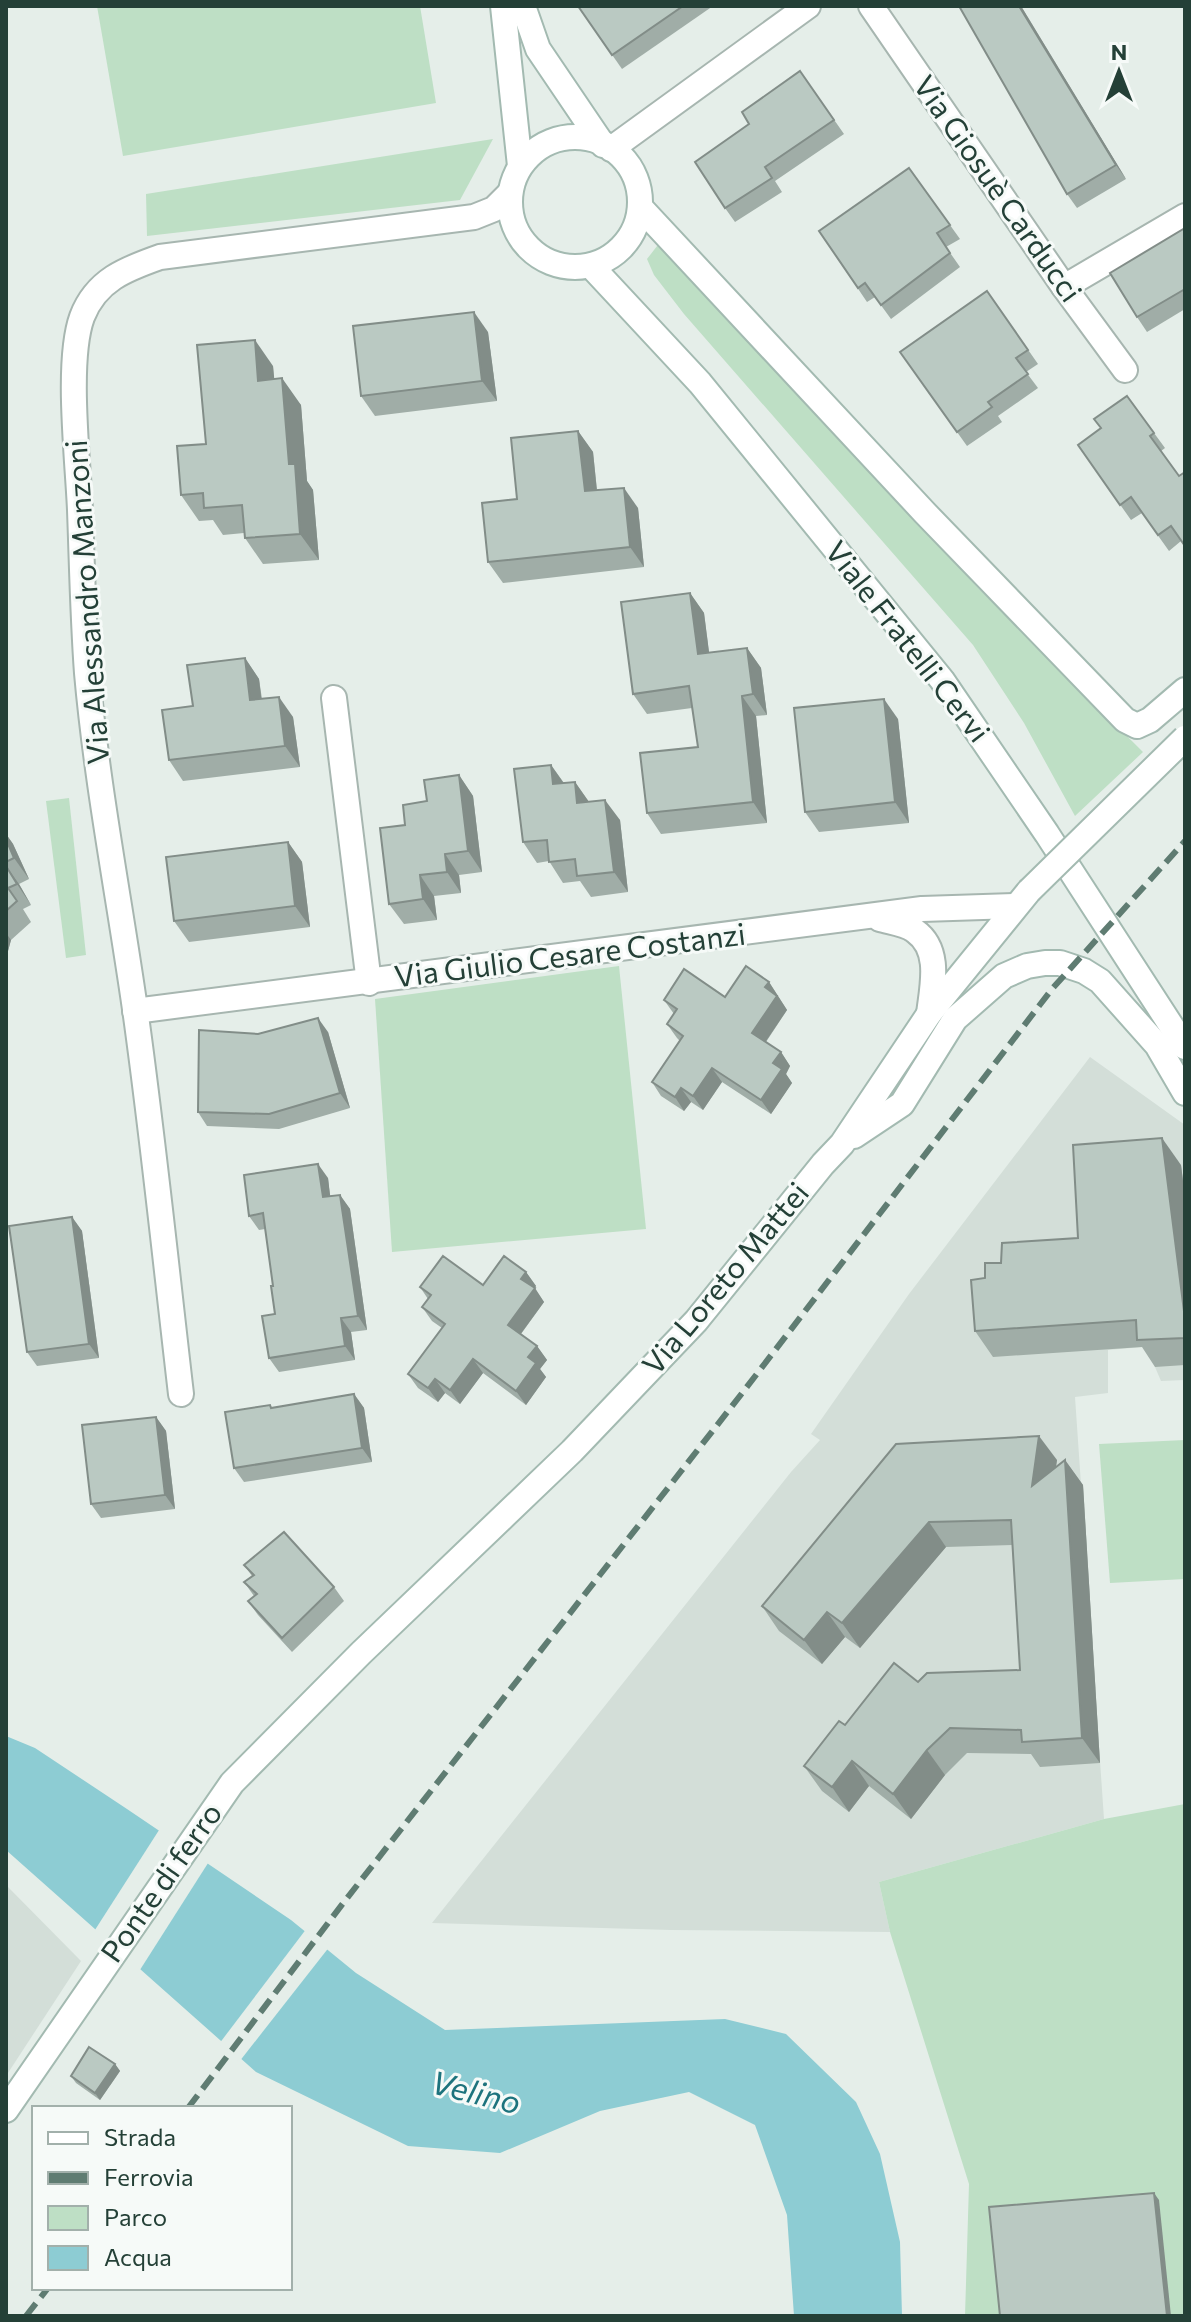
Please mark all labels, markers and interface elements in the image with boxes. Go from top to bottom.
north arrow [1079,32,1159,112]
text: N [1111,38,1127,65]
street label: Via Giosuè Carducci [907,67,1091,308]
street label: Via Alessandro Manzoni [56,439,115,766]
street label: Viale Fratelli Cervi [819,532,999,749]
street label: Via Giulio Cesare Costanzi [392,914,747,993]
street label: Via Loreto Mattei [633,1174,815,1381]
street label: Ponte di ferro [91,1795,228,1968]
water label: Velino [428,2061,525,2121]
legend [32,2106,292,2290]
text: Strada [104,2122,176,2151]
text: Ferrovia [104,2162,194,2191]
text: Parco [104,2202,167,2231]
text: Acqua [104,2242,172,2271]

